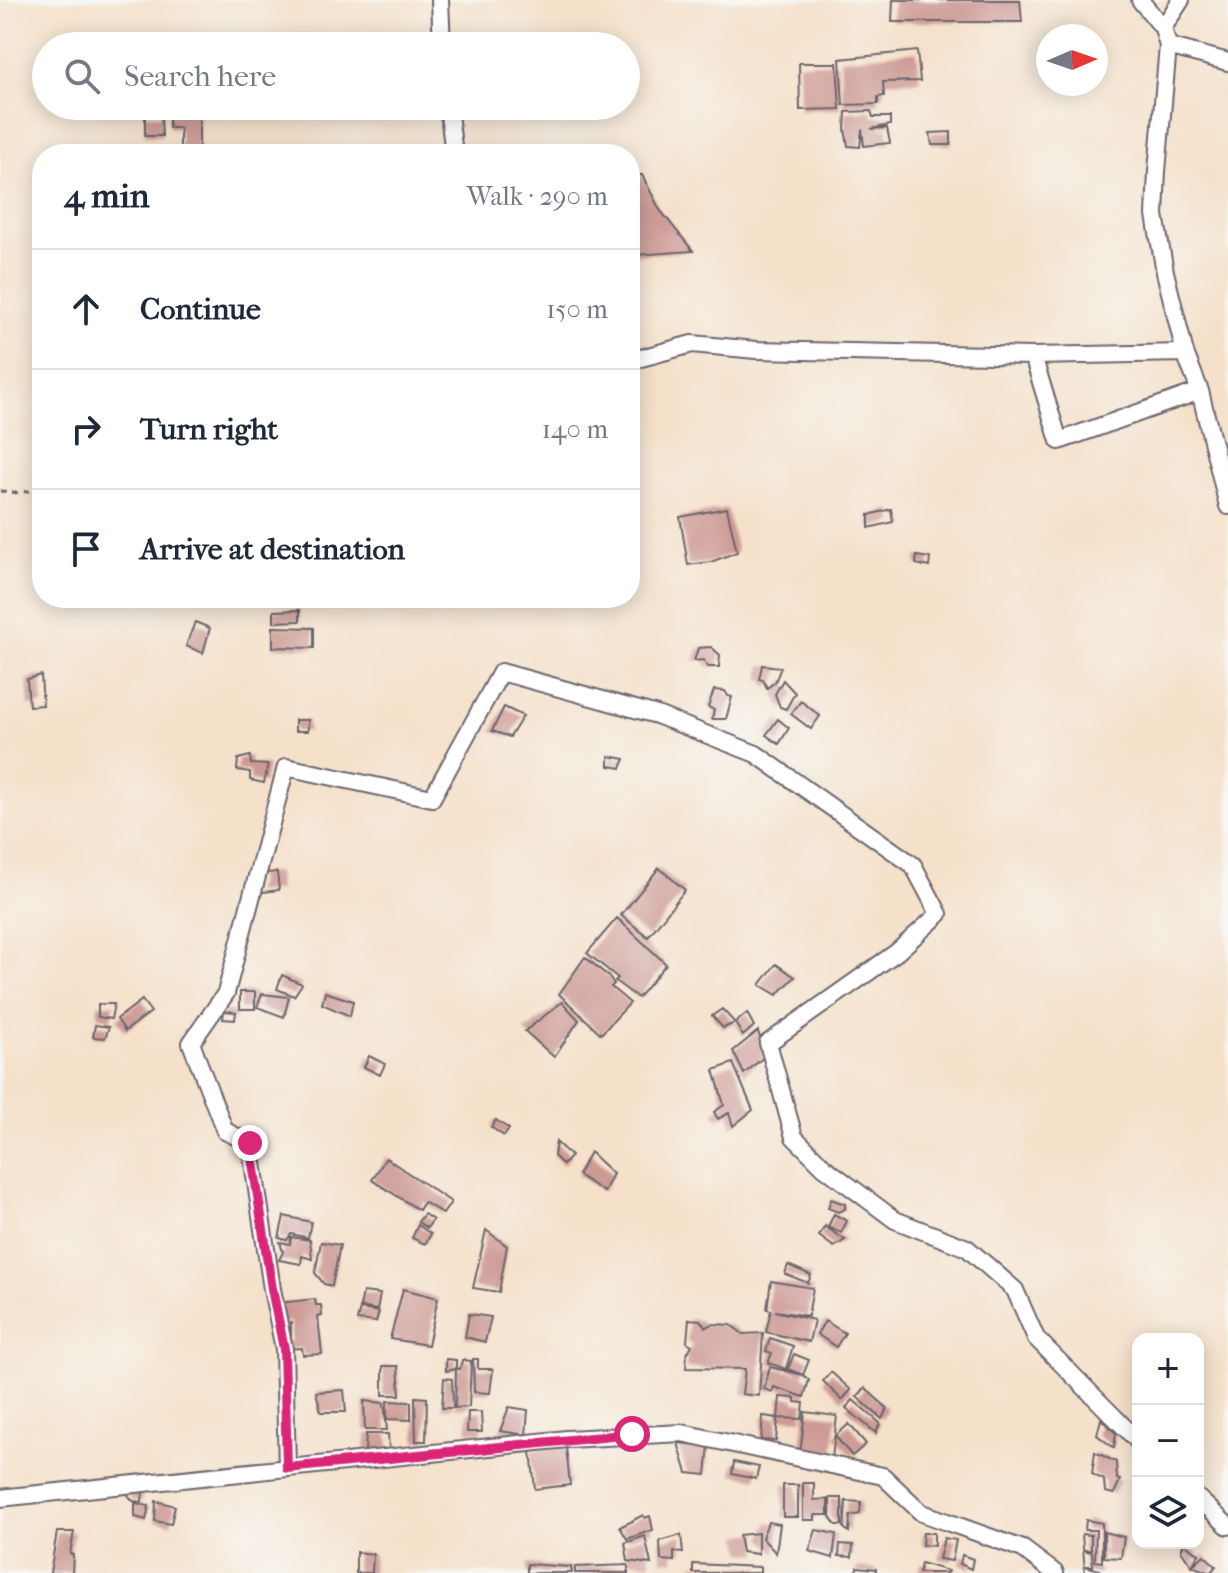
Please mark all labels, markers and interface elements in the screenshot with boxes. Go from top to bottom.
north arrow [1036,24,1108,96]
search box [32,32,640,120]
icon: search [60,54,104,98]
text: Search here [124,59,276,94]
text: 4 min [64,176,149,216]
text: Walk · 290 m [467,181,608,212]
icon: ahead [64,287,108,331]
text: Continue [140,292,261,327]
text: 150 m [546,294,608,325]
icon: right [64,407,108,451]
text: Turn right [140,412,278,447]
text: 140 m [542,414,608,445]
icon: arrive [64,527,108,571]
text: Arrive at destination [140,532,405,567]
route end [232,1125,268,1161]
map controls [1132,1333,1204,1549]
button: + [1132,1333,1204,1405]
button: − [1132,1405,1204,1477]
route start [614,1416,650,1452]
button: layers [1132,1477,1204,1549]

